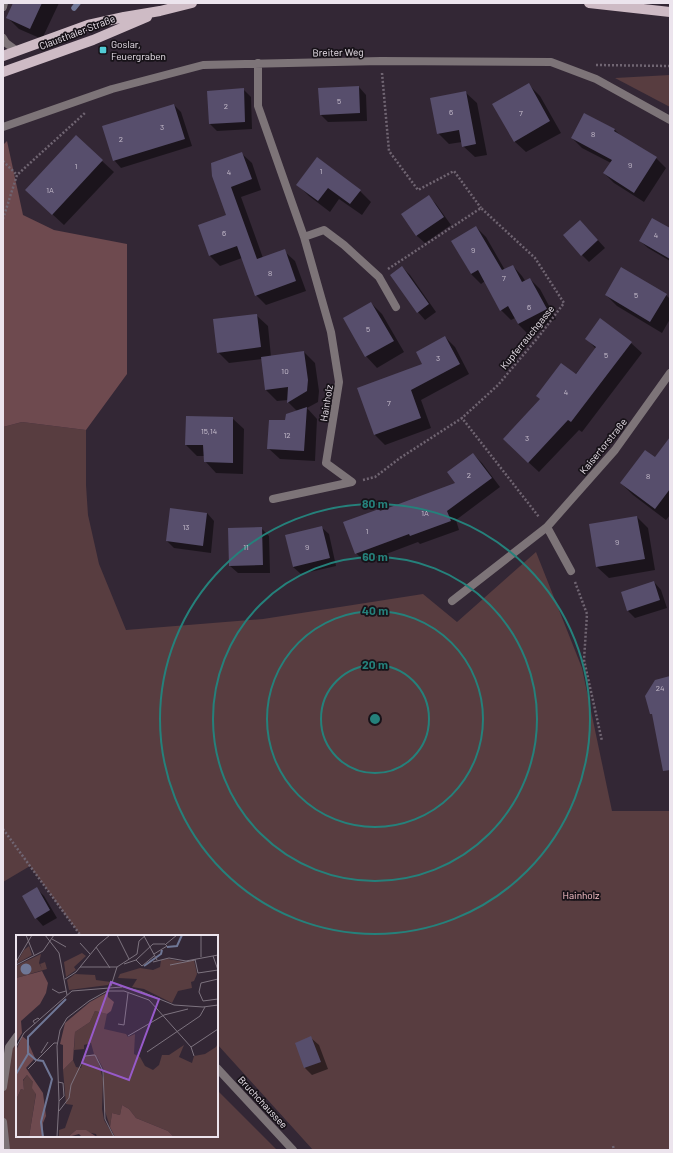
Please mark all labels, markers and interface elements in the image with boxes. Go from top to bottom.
street label: Clausthaler Straße [37,12,117,52]
place label: Goslar, Feuergraben [111,38,166,62]
marker: Goslar, Feuergraben [98,45,108,55]
street label: Breiter Weg [312,46,364,58]
house number: 5 [337,96,341,106]
house number: 2 [224,101,228,111]
house number: 6 [449,107,453,117]
house number: 7 [519,108,523,118]
house number: 3 [160,122,164,132]
house number: 8 [591,129,595,139]
house number: 2 [119,134,123,144]
house number: 9 [628,160,632,170]
house number: 1 [75,161,78,171]
house number: 1 [320,166,323,176]
house number: 4 [227,167,231,177]
house number: 1A [46,185,54,195]
house number: 6 [222,228,226,238]
house number: 4 [654,230,658,240]
house number: 9 [471,245,475,255]
house number: 8 [268,268,272,278]
house number: 7 [502,273,506,283]
house number: 5 [634,290,638,300]
house number: 6 [527,302,531,312]
street label: Kupferrauchgasse [497,303,557,371]
house number: 5 [366,324,370,334]
house number: 5 [604,350,608,360]
house number: 3 [436,353,440,363]
house number: 10 [281,366,289,376]
street label: Hainholz [317,383,335,422]
house number: 4 [564,387,568,397]
house number: 7 [387,398,391,408]
street label: Kaisertorstraße [577,416,629,476]
house number: 15,14 [201,426,217,436]
house number: 12 [283,430,291,440]
house number: 3 [525,433,529,443]
house number: 2 [467,470,471,480]
house number: 8 [646,471,650,481]
text: 80 m [362,496,388,510]
house number: 1A [421,508,429,518]
house number: 13 [183,522,189,532]
house number: 1 [366,526,369,536]
house number: 9 [615,537,619,547]
house number: 11 [243,542,249,552]
house number: 9 [305,542,309,552]
text: 60 m [362,549,388,563]
text: 40 m [362,603,388,617]
text: 20 m [362,657,388,671]
house number: 24 [656,683,664,693]
centre of rings [368,712,382,726]
park label: Hainholz [562,889,600,901]
inset map [16,935,218,1137]
street label: Bruchchaussee [236,1073,290,1131]

